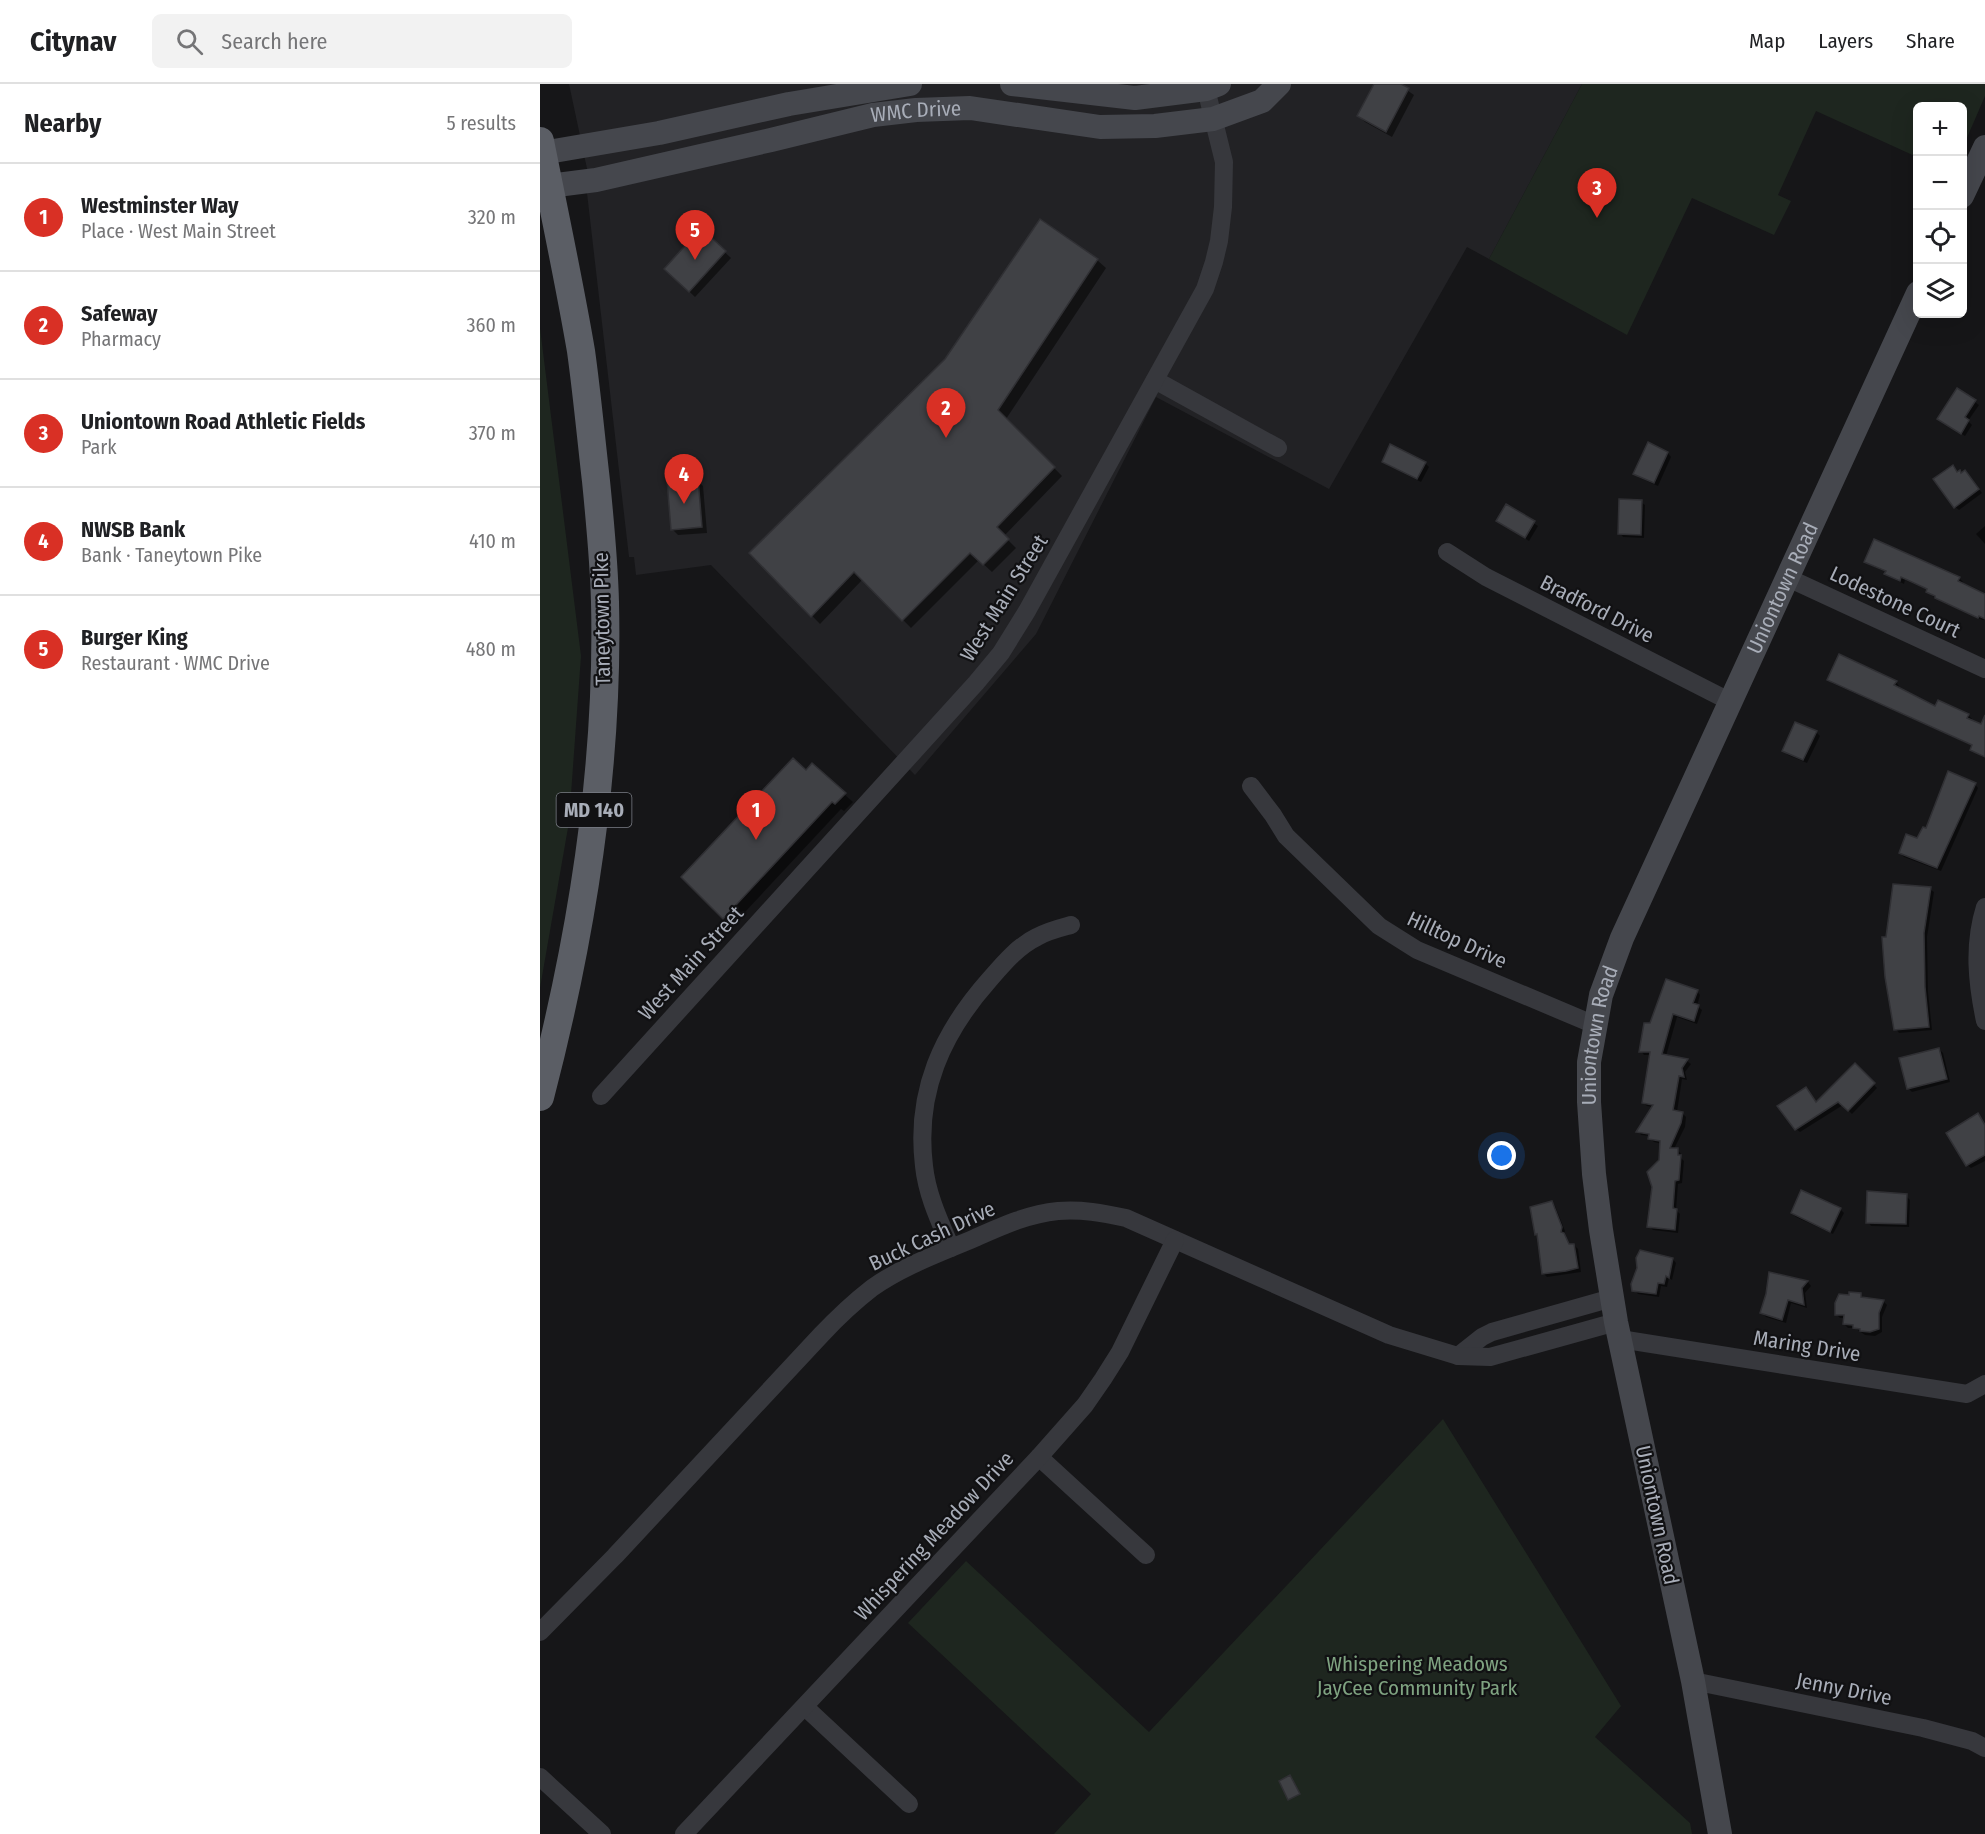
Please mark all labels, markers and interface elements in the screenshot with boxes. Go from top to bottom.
search box [152,14,572,68]
text: Citynav [30,25,116,58]
icon: search [173,25,206,58]
text: Search here [221,28,327,55]
text: Map [1749,28,1785,54]
text: Layers [1818,28,1873,54]
text: Share [1906,28,1955,54]
street label: WMC Drive [869,95,962,128]
map controls [1913,102,1967,318]
button: + [1913,102,1967,156]
text: Nearby [24,108,101,139]
text: 5 results [446,111,516,135]
button: − [1913,156,1967,210]
pin: 3 [1578,168,1616,218]
text: Westminster Way [81,192,238,219]
text: 1 [39,205,48,229]
text: 320 m [468,205,516,229]
pin: 5 [676,210,714,260]
button: locate [1913,210,1967,264]
text: Place · West Main Street [81,219,276,243]
button: layers [1913,264,1967,318]
text: Safeway [81,300,157,327]
text: 2 [39,313,48,337]
text: 360 m [467,313,516,337]
text: Pharmacy [81,327,161,351]
pin: 2 [926,388,966,438]
text: Uniontown Road Athletic Fields [81,408,365,435]
text: 3 [39,421,48,445]
text: 370 m [469,421,516,445]
text: Park [81,435,117,459]
pin: 4 [664,454,704,504]
text: NWSB Bank [81,516,185,543]
street label: Uniontown Road [1741,518,1824,658]
text: 4 [38,529,49,553]
text: 410 m [469,529,516,553]
street label: West Main Street [955,530,1053,666]
text: Bank · Taneytown Pike [81,543,262,567]
street label: Taneytown Pike [588,552,616,686]
street label: Lodestone Court [1826,560,1964,644]
street label: Bradford Drive [1536,569,1658,649]
text: Burger King [81,624,188,651]
text: 5 [39,637,48,661]
text: 480 m [466,637,516,661]
text: Restaurant · WMC Drive [81,651,270,675]
pin: 1 [736,790,776,840]
road number: MD 140 [556,793,632,827]
street label: West Main Street [633,900,749,1026]
street label: Hilltop Drive [1403,906,1511,974]
street label: Uniontown Road [1576,962,1624,1105]
your location [1487,1141,1516,1170]
street label: Buck Cash Drive [865,1195,999,1277]
street label: Maring Drive [1752,1325,1862,1367]
street label: Uniontown Road [1630,1443,1684,1587]
street label: Whispering Meadow Drive [849,1446,1019,1626]
park label: Whispering Meadows JayCee Community Park [1317,1651,1517,1701]
street label: Jenny Drive [1794,1667,1894,1711]

